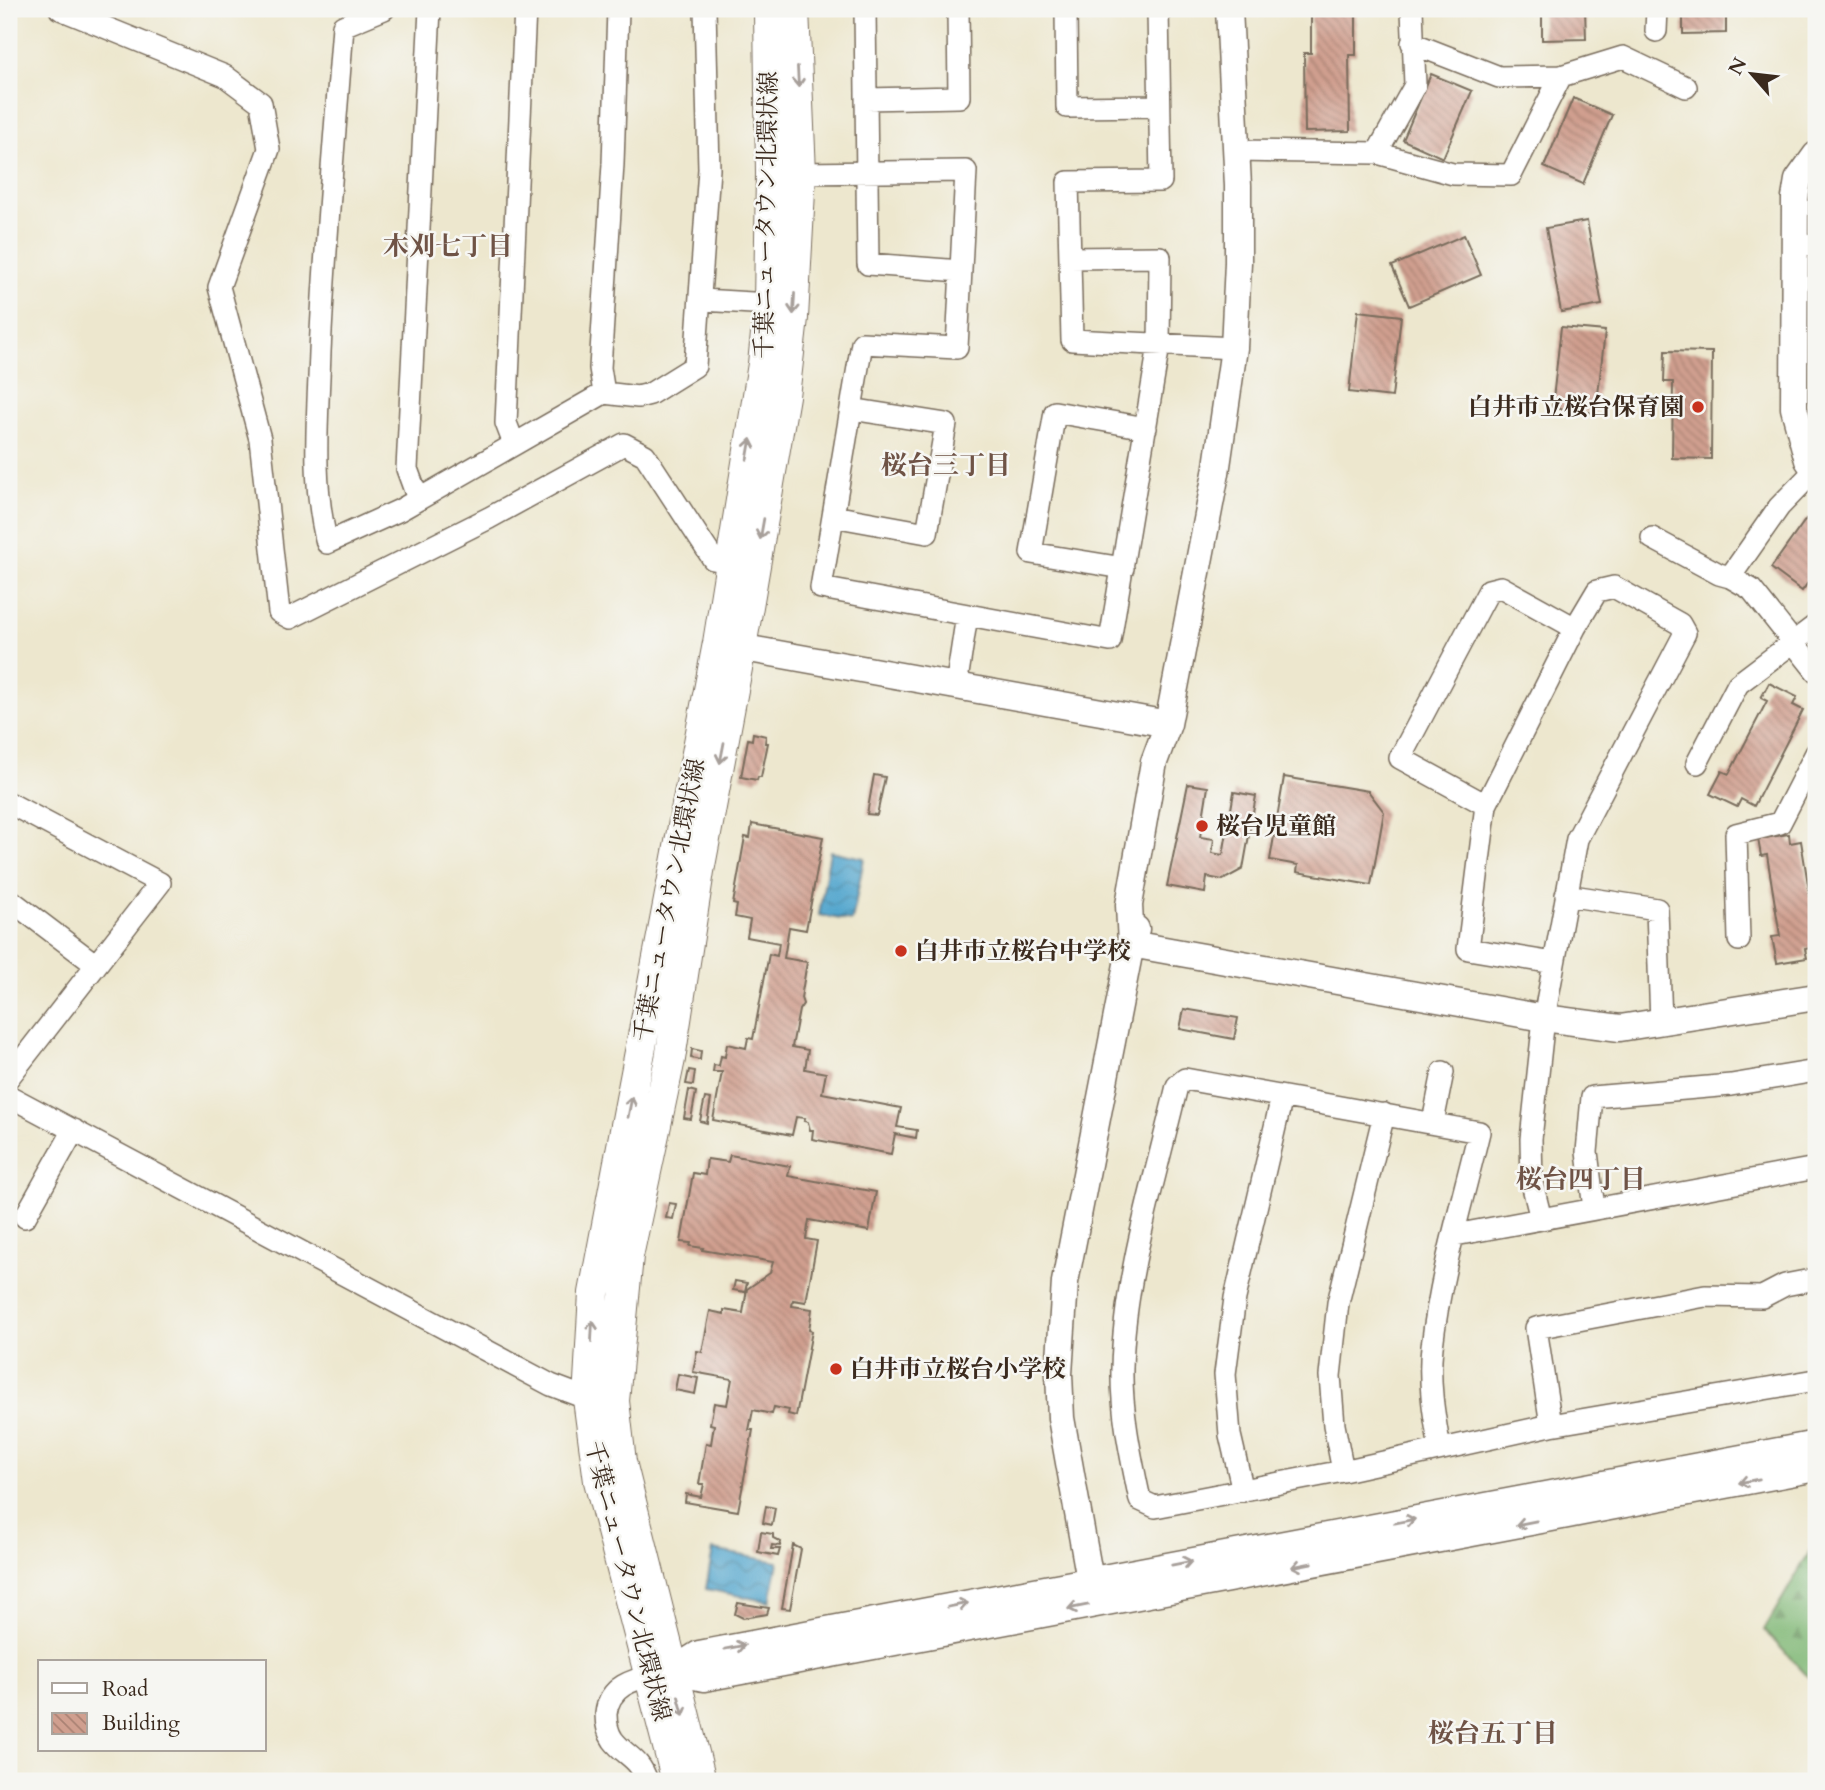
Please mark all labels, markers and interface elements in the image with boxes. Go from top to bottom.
north arrow [1716,38,1786,108]
text: N [1723,53,1753,80]
one-way arrow [791,65,804,88]
street label: 千葉ニュータウン北環状線 [747,71,786,359]
district label: 木刈七丁目 [383,229,513,264]
one-way arrow [787,292,800,315]
place label: 白井市立桜台保育園 [1468,391,1684,424]
marker: 白井市立桜台保育園 [1690,399,1706,415]
one-way arrow [743,438,756,461]
district label: 桜台三丁目 [881,448,1011,483]
one-way arrow [755,517,768,540]
one-way arrow [714,741,728,764]
street label: 千葉ニュータウン北環状線 [626,756,713,1045]
place label: 桜台児童館 [1216,810,1336,843]
marker: 桜台児童館 [1194,818,1210,834]
place label: 白井市立桜台中学校 [915,935,1131,968]
marker: 白井市立桜台中学校 [893,943,909,959]
one-way arrow [624,1096,637,1119]
district label: 桜台四丁目 [1516,1162,1646,1197]
one-way arrow [585,1320,598,1343]
place label: 白井市立桜台小学校 [850,1353,1066,1386]
marker: 白井市立桜台小学校 [828,1361,844,1377]
street label: 千葉ニュータウン北環状線 [577,1437,678,1725]
one-way arrow [1738,1475,1761,1488]
one-way arrow [1393,1514,1416,1527]
one-way arrow [1515,1517,1538,1530]
one-way arrow [1170,1556,1193,1569]
one-way arrow [1291,1559,1314,1573]
one-way arrow [946,1598,969,1611]
one-way arrow [1068,1601,1090,1615]
one-way arrow [723,1640,746,1653]
legend [38,1660,266,1752]
text: Road [102,1675,148,1704]
one-way arrow [676,1695,689,1717]
text: Building [102,1709,180,1738]
district label: 桜台五丁目 [1428,1716,1558,1751]

